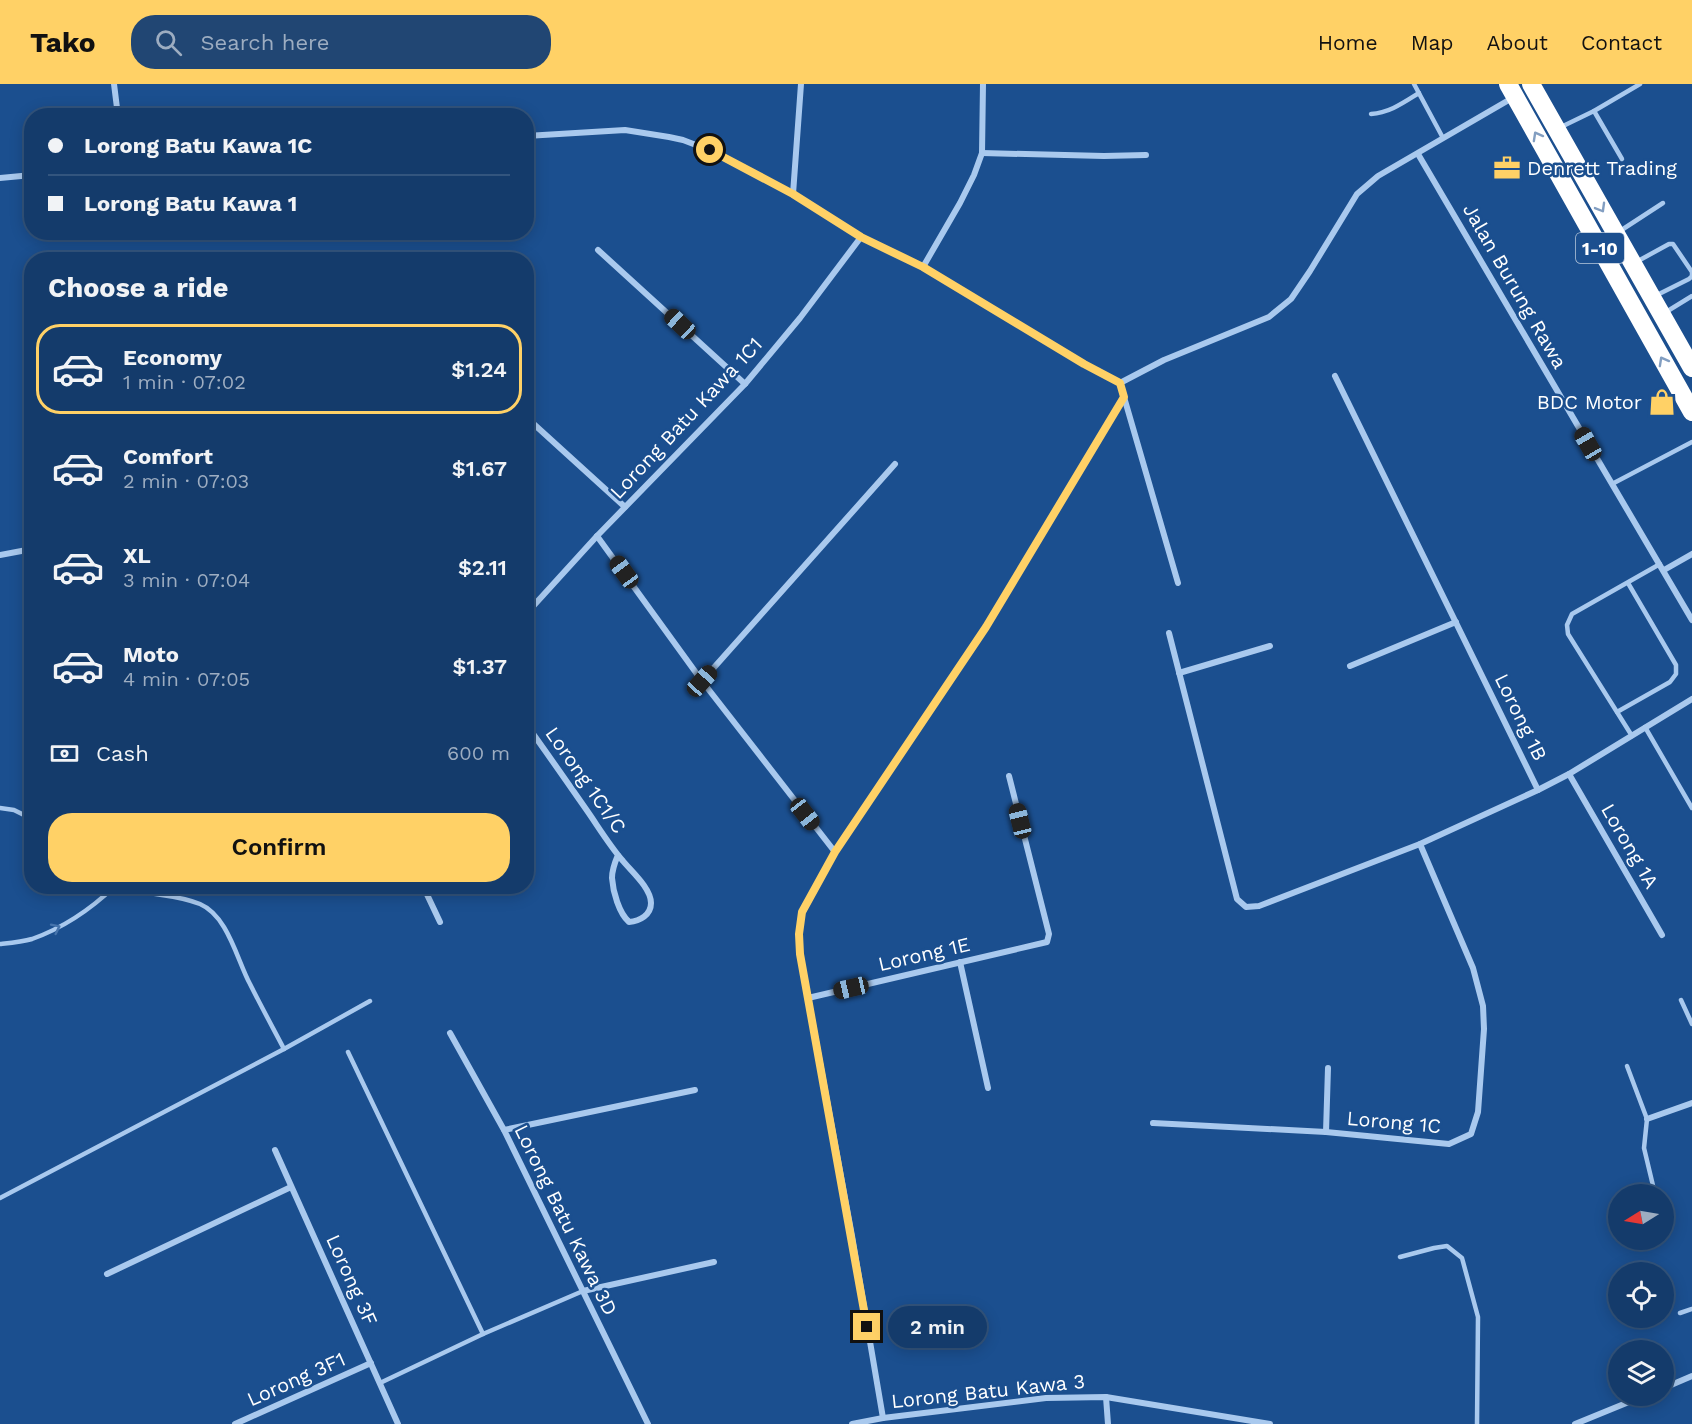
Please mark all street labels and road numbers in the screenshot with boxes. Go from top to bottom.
street label: Jalan Burung Rawa [1458,199,1572,373]
road number: 1-10 [1576,233,1624,263]
street label: Lorong Batu Kawa 1C1 [605,332,767,504]
street label: Lorong 1B [1490,670,1552,764]
street label: Lorong 1C1/C [541,722,631,838]
street label: Lorong 1A [1596,799,1664,893]
street label: Lorong 1E [876,932,972,976]
street label: Lorong 1C [1346,1106,1442,1138]
street label: Lorong Batu Kawa 3D [509,1121,623,1319]
street label: Lorong 3F [321,1231,383,1329]
street label: Lorong 3F1 [243,1347,349,1411]
street label: Lorong Batu Kawa 3 [890,1369,1086,1413]

